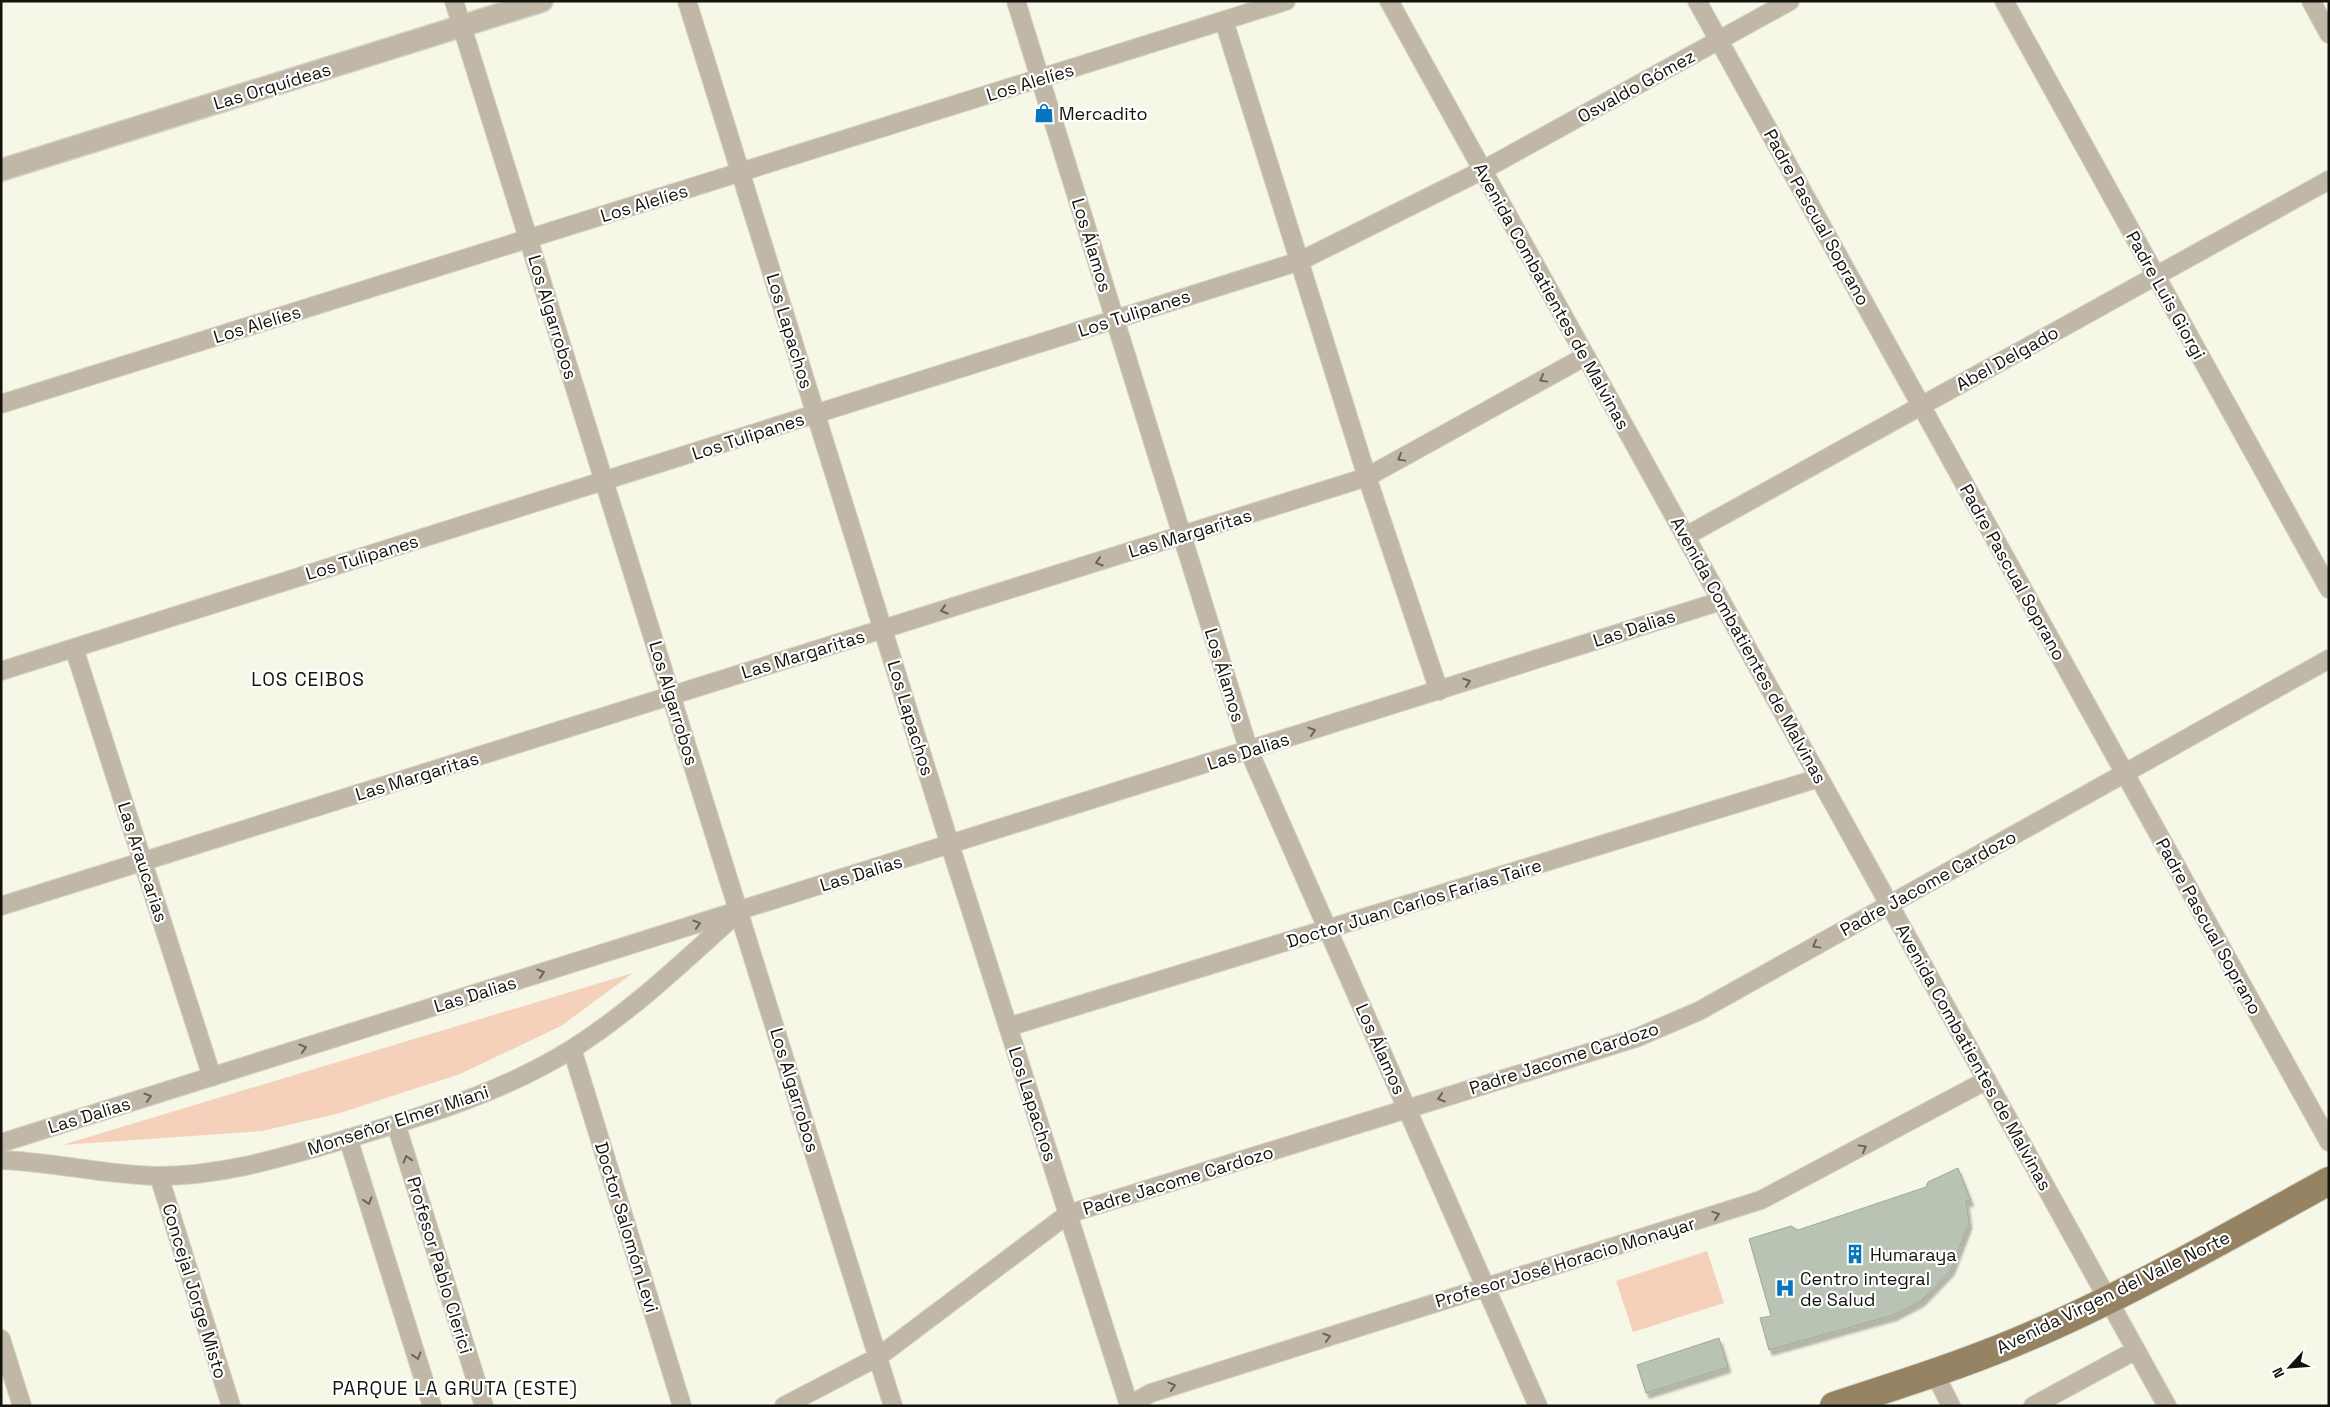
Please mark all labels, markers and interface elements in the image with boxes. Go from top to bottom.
street label: Osvaldo Gómez [1573,44,1699,128]
street label: Las Orquídeas [210,57,334,115]
street label: Los Alelíes [984,58,1076,106]
shop icon: Mercadito [1033,102,1055,124]
place label: Mercadito [1059,102,1148,125]
street label: Padre Pascual Soprano [1759,125,1875,309]
street label: Avenida Combatientes de Malvinas [1469,159,1635,433]
street label: Los Alelíes [598,179,690,227]
street label: Los Álamos [1067,195,1117,295]
street label: Padre Luis Giorgi [2121,227,2211,363]
street label: Los Algarrobos [523,252,583,382]
street label: Los Lapachos [762,271,818,391]
street label: Los Tulipanes [1075,284,1193,342]
street label: Los Alelíes [211,300,303,348]
street label: Abel Delgado [1952,320,2062,396]
one-way arrow [1539,373,1548,383]
street label: Los Tulipanes [689,407,807,465]
one-way arrow [1397,452,1406,462]
street label: Padre Pascual Soprano [1955,480,2071,664]
street label: Las Margaritas [1126,503,1254,563]
street label: Avenida Combatientes de Malvinas [1666,513,1832,787]
street label: Los Tulipanes [303,529,421,585]
one-way arrow [1095,556,1103,566]
street label: Las Dalias [1590,604,1678,652]
one-way arrow [940,605,948,615]
street label: Las Margaritas [739,624,867,684]
street label: Los Álamos [1200,625,1250,725]
street label: Los Algarrobos [644,638,704,768]
street label: Los Lapachos [883,658,939,778]
district label: LOS CEIBOS [251,667,365,692]
one-way arrow [1463,677,1471,687]
one-way arrow [1308,726,1316,736]
street label: Las Dalias [1204,727,1292,775]
street label: Las Margaritas [353,746,481,806]
street label: Las Araucarias [113,799,173,925]
street label: Padre Jacome Cardozo [1836,825,2020,941]
street label: Padre Pascual Soprano [2151,834,2267,1018]
street label: Las Dalias [817,850,905,896]
street label: Doctor Juan Carlos Farías Taire [1284,853,1544,953]
one-way arrow [692,920,700,930]
street label: Avenida Combatientes de Malvinas [1891,920,2057,1194]
one-way arrow [1813,939,1822,949]
one-way arrow [537,969,545,979]
street label: Las Dalias [431,971,519,1017]
street label: Los Álamos [1351,1000,1411,1098]
street label: Padre Jacome Cardozo [1466,1016,1662,1100]
street label: Los Algarrobos [765,1025,825,1155]
one-way arrow [298,1044,307,1054]
street label: Los Lapachos [1004,1044,1062,1164]
street label: Monseñor Elmer Miani [304,1080,492,1160]
street label: Las Dalias [45,1092,133,1138]
one-way arrow [143,1092,152,1102]
one-way arrow [1437,1092,1445,1102]
street label: Doctor Salomón Levi [590,1139,664,1315]
street label: Padre Jacome Cardozo [1080,1140,1276,1220]
one-way arrow [1858,1144,1867,1154]
one-way arrow [402,1155,412,1163]
street label: Profesor Pablo Clerici [402,1174,478,1356]
one-way arrow [363,1197,373,1205]
street label: Concejal Jorge Misto [157,1201,233,1381]
one-way arrow [1711,1210,1719,1220]
street label: Profesor José Horacio Monayar [1432,1211,1698,1313]
street label: Avenida Virgen del Valle Norte [1992,1225,2234,1359]
building icon: Humaraya [1844,1243,1866,1265]
place label: Humaraya [1870,1243,1957,1266]
place label: Centro integral de Salud [1800,1267,1930,1311]
hospital icon: Centro integral de Salud [1774,1277,1796,1299]
one-way arrow [1322,1333,1331,1343]
north arrow [2265,1342,2315,1392]
one-way arrow [411,1352,421,1360]
text: N [2268,1365,2288,1381]
district label: PARQUE LA GRUTA (ESTE) [332,1376,578,1401]
one-way arrow [1167,1382,1176,1392]

